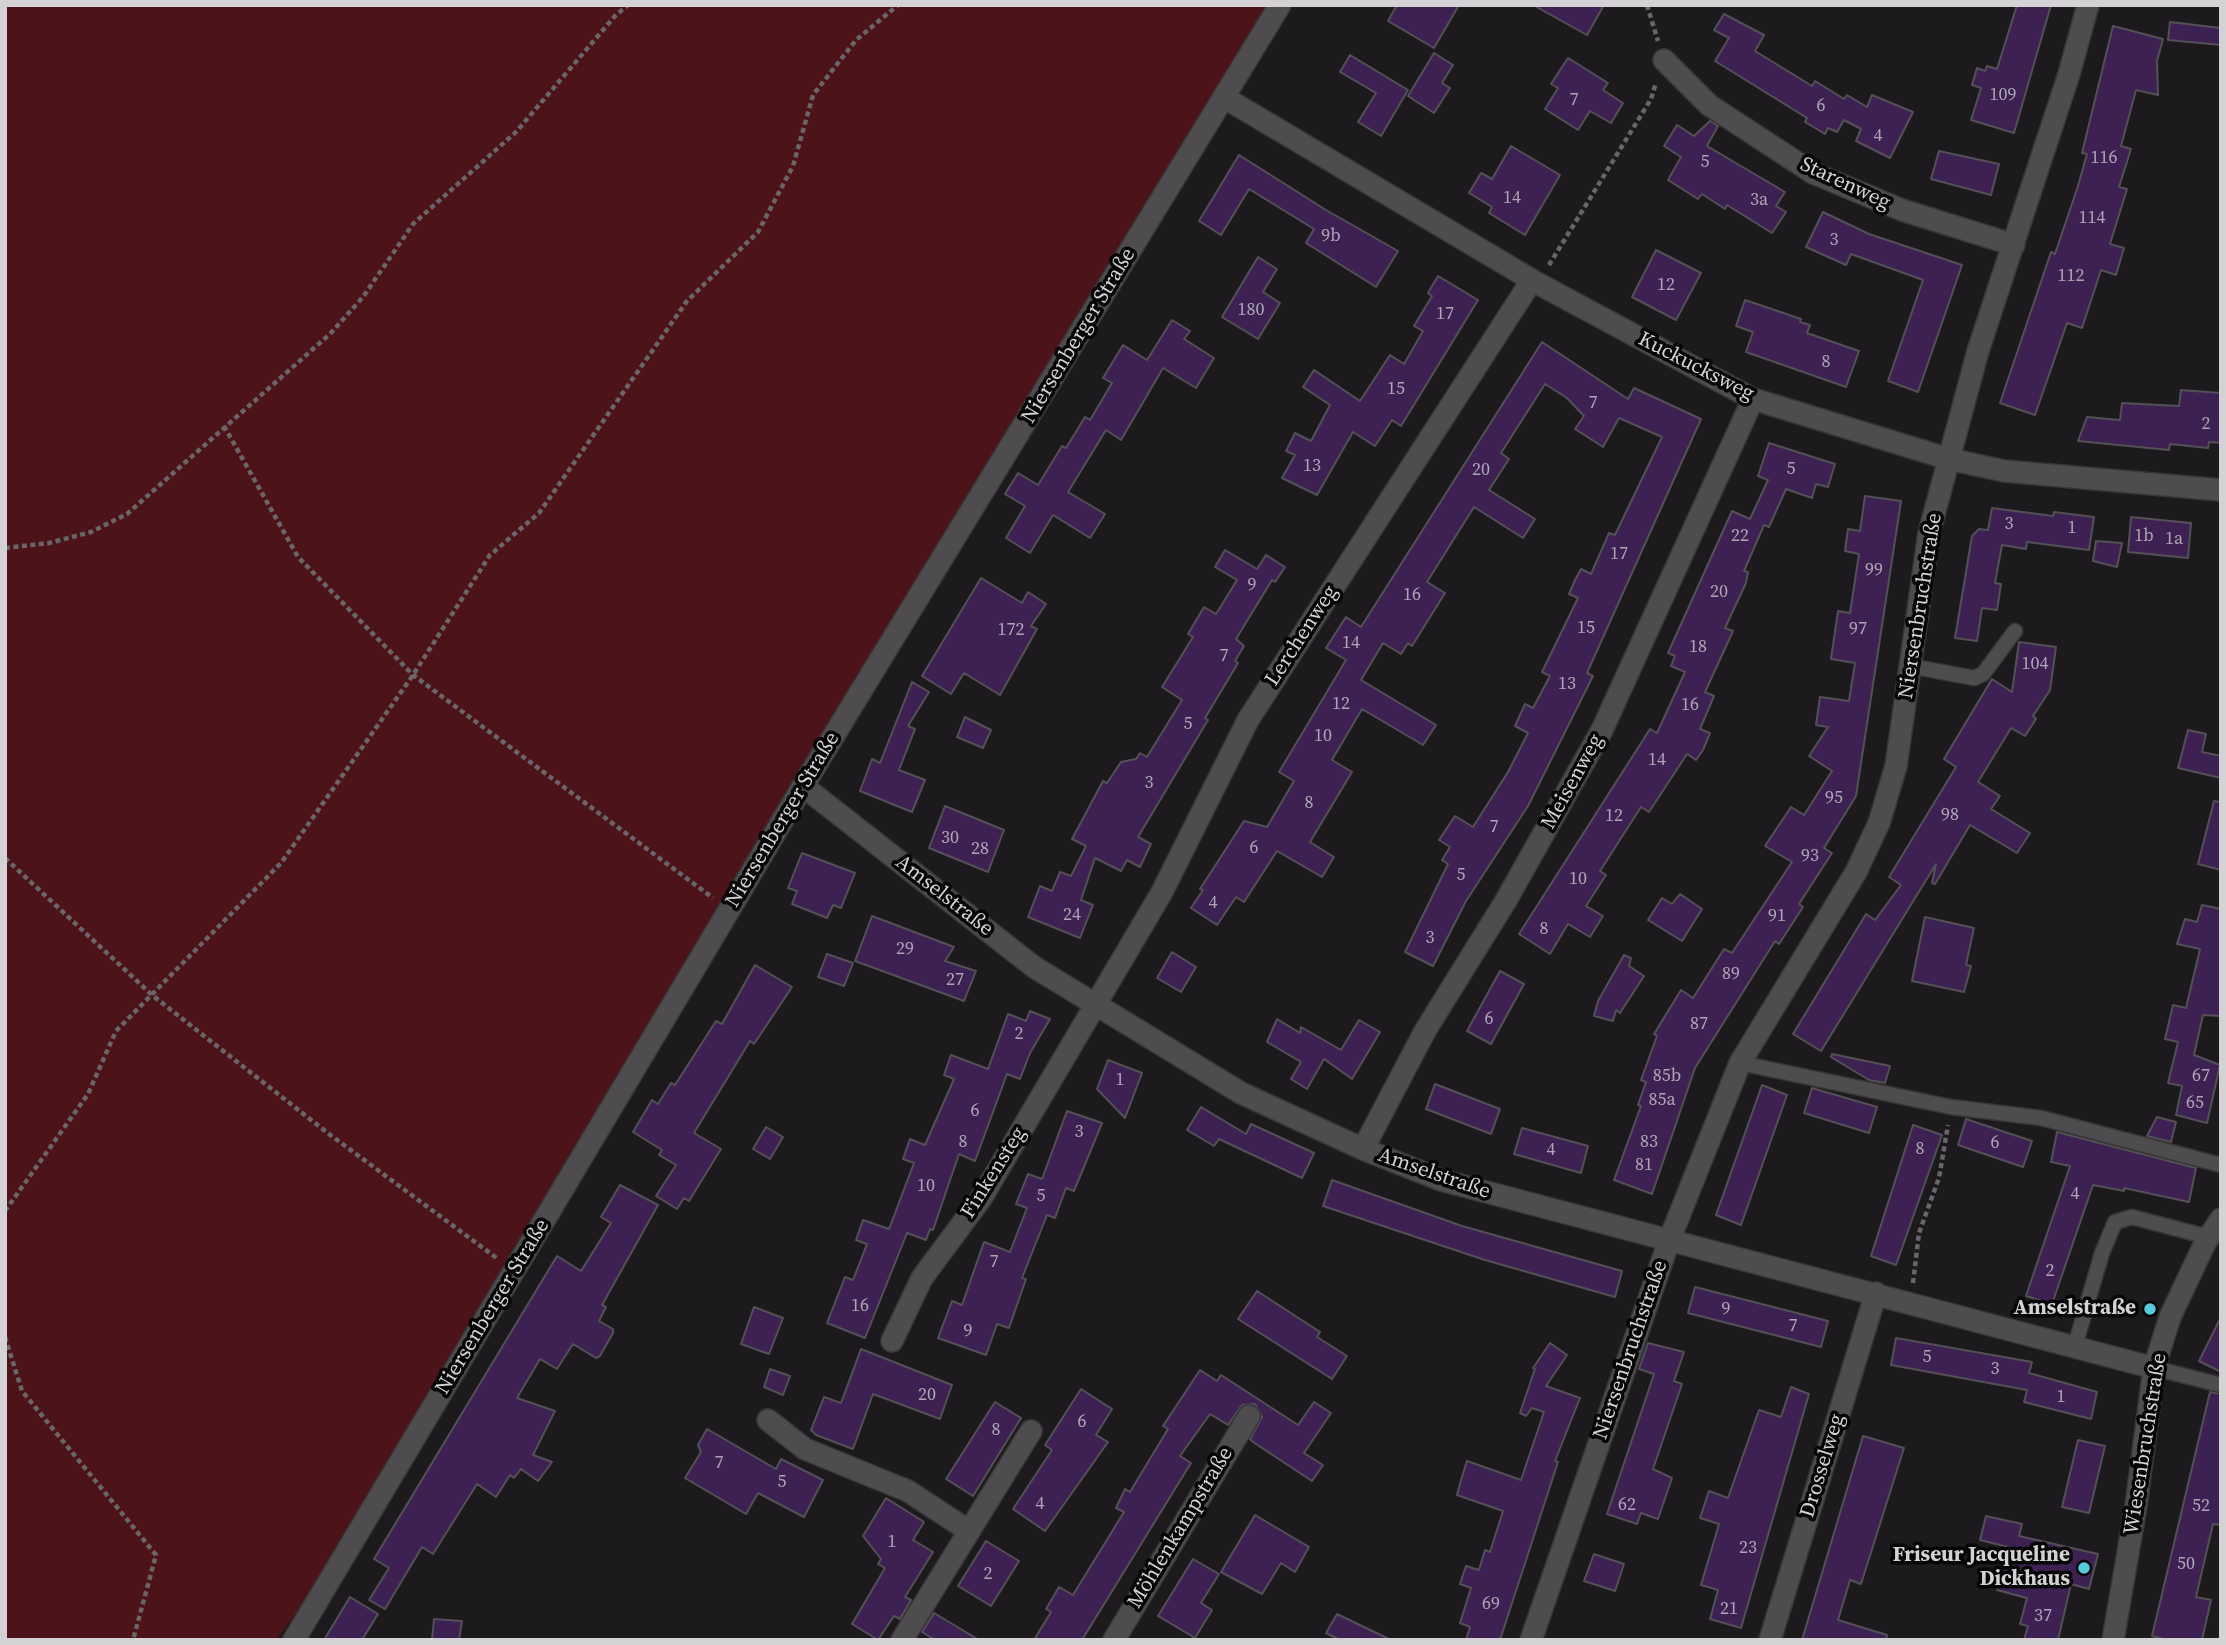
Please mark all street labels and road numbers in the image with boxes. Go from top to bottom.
street label: Starenweg [1796,152,1894,216]
street label: Niersenberger Straße [1017,244,1141,428]
street label: Kuckucksweg [1634,327,1758,407]
street label: Niersenbruchstraße [1894,511,1948,701]
street label: Lerchenweg [1260,581,1344,691]
street label: Niersenberger Straße [721,728,845,912]
street label: Meisenweg [1537,730,1609,834]
street label: Amselstraße [890,850,998,942]
street label: Finkensteg [956,1123,1032,1223]
street label: Amselstraße [1375,1143,1493,1205]
street label: Niersenberger Straße [431,1215,555,1399]
street label: Niersenbruchstraße [1589,1257,1673,1443]
street label: Wiesenbruchstraße [2119,1351,2173,1537]
street label: Drosselweg [1795,1411,1851,1521]
street label: Möhlenkampstraße [1123,1443,1239,1613]

